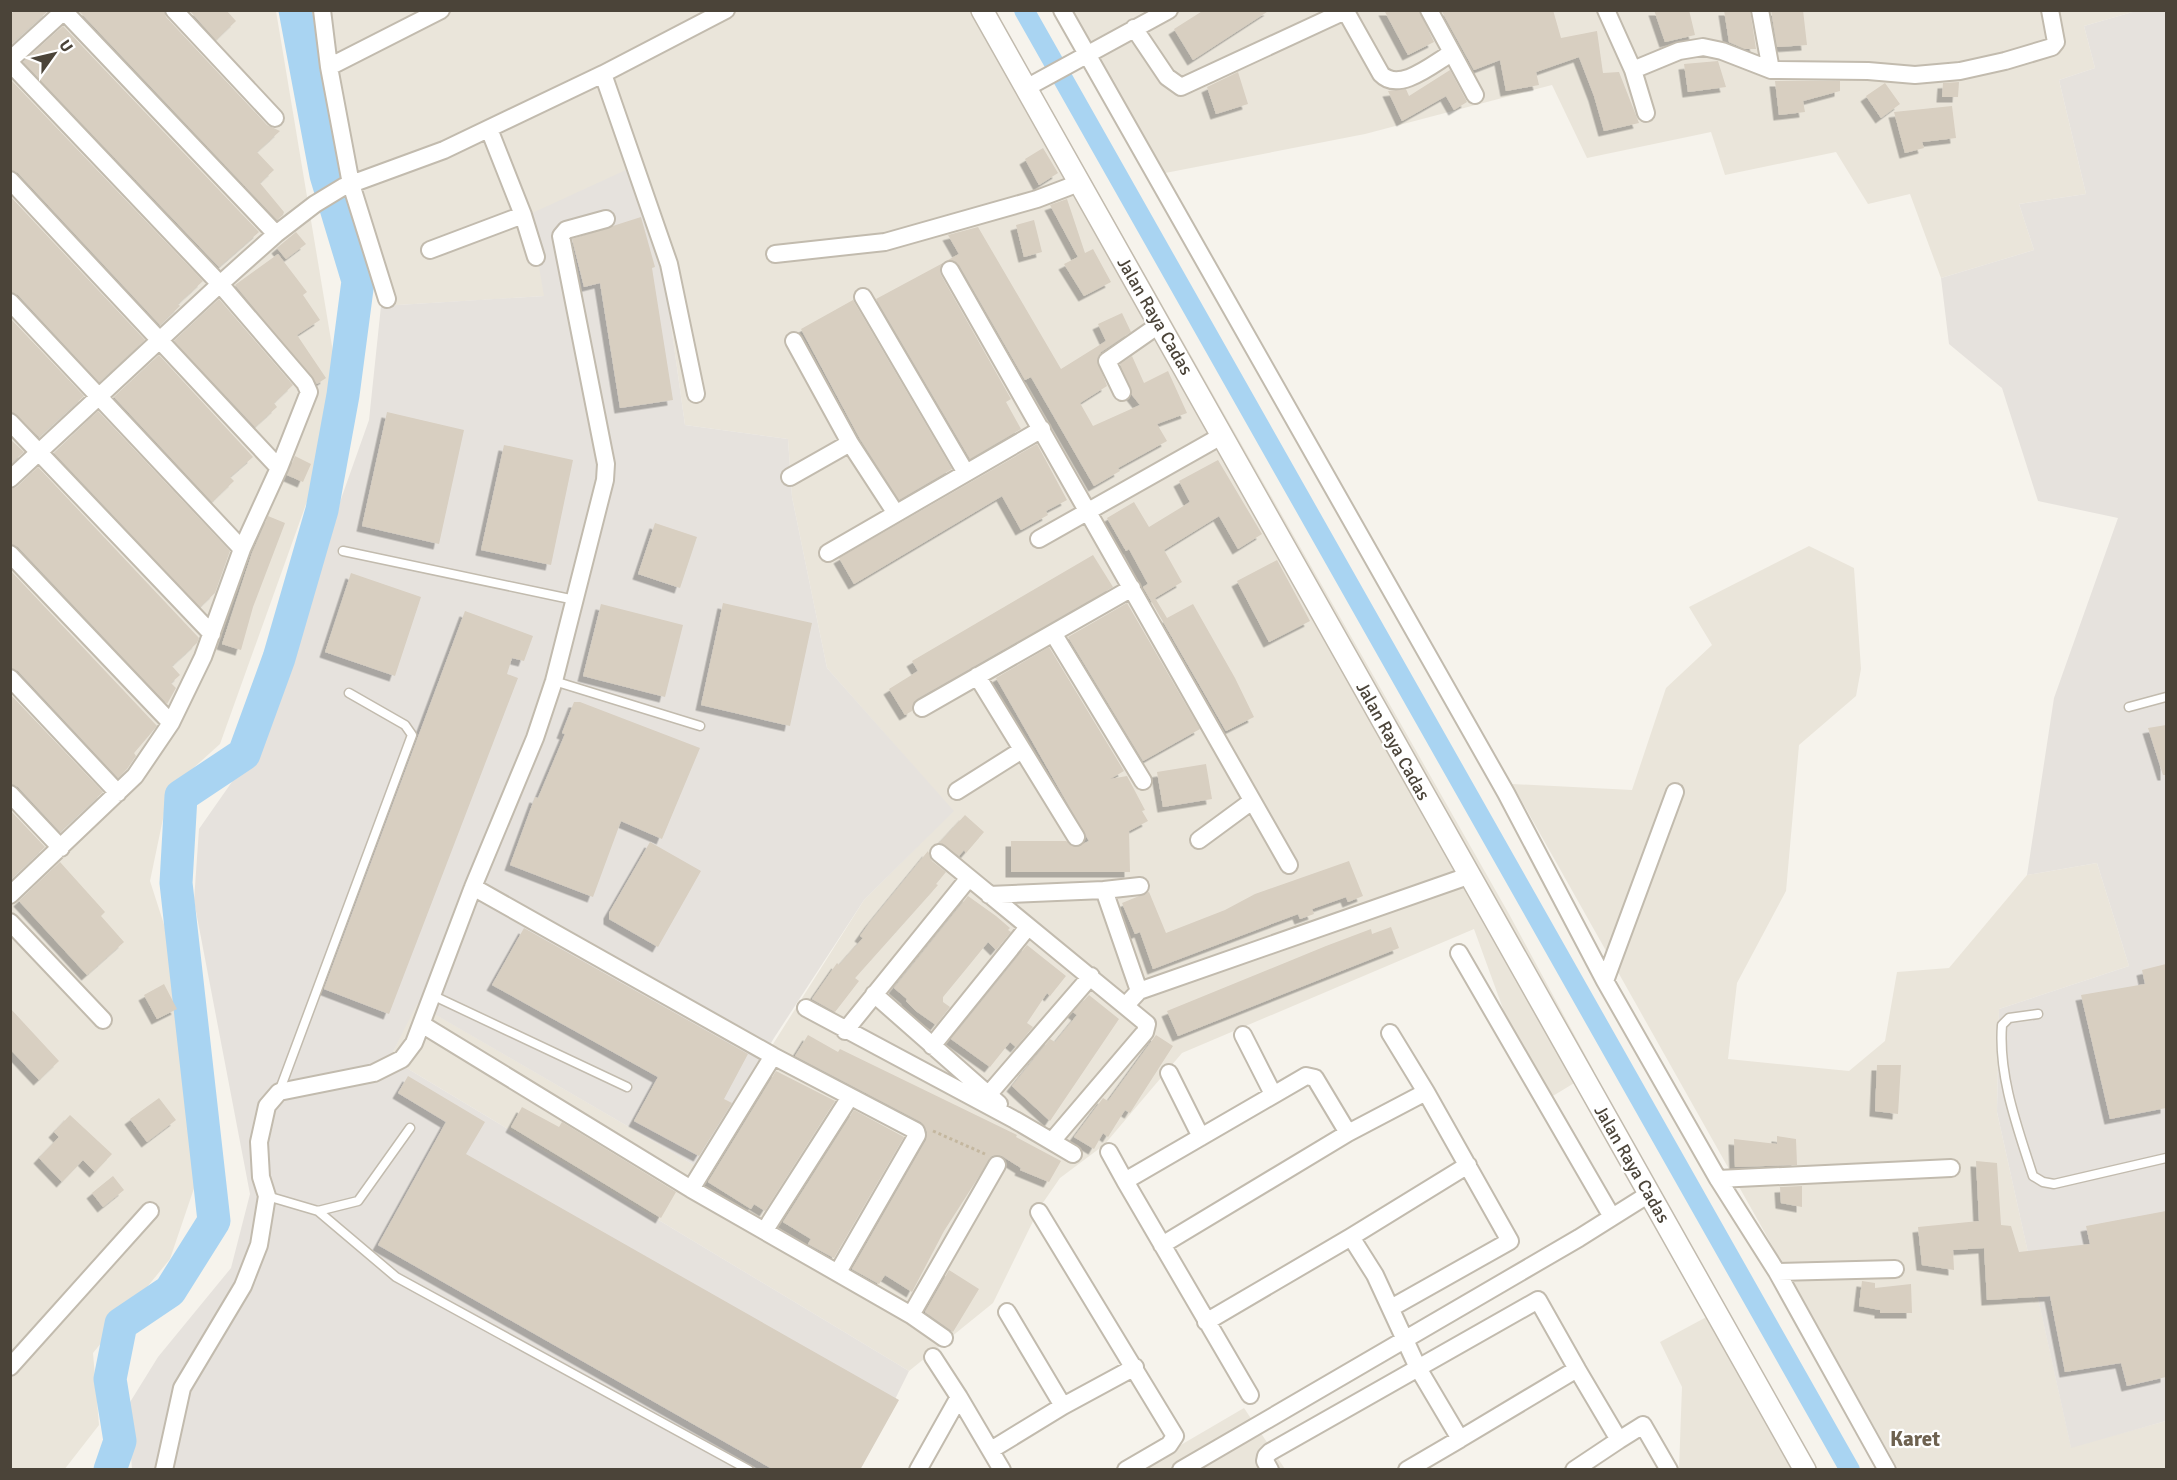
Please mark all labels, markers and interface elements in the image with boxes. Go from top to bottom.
north arrow [24,24,84,84]
text: U [54,36,77,56]
street label: Jalan Raya Cadas [1112,253,1198,379]
street label: Jalan Raya Cadas [1351,678,1435,804]
street label: Jalan Raya Cadas [1589,1101,1675,1227]
district label: Karet [1890,1426,1940,1452]

